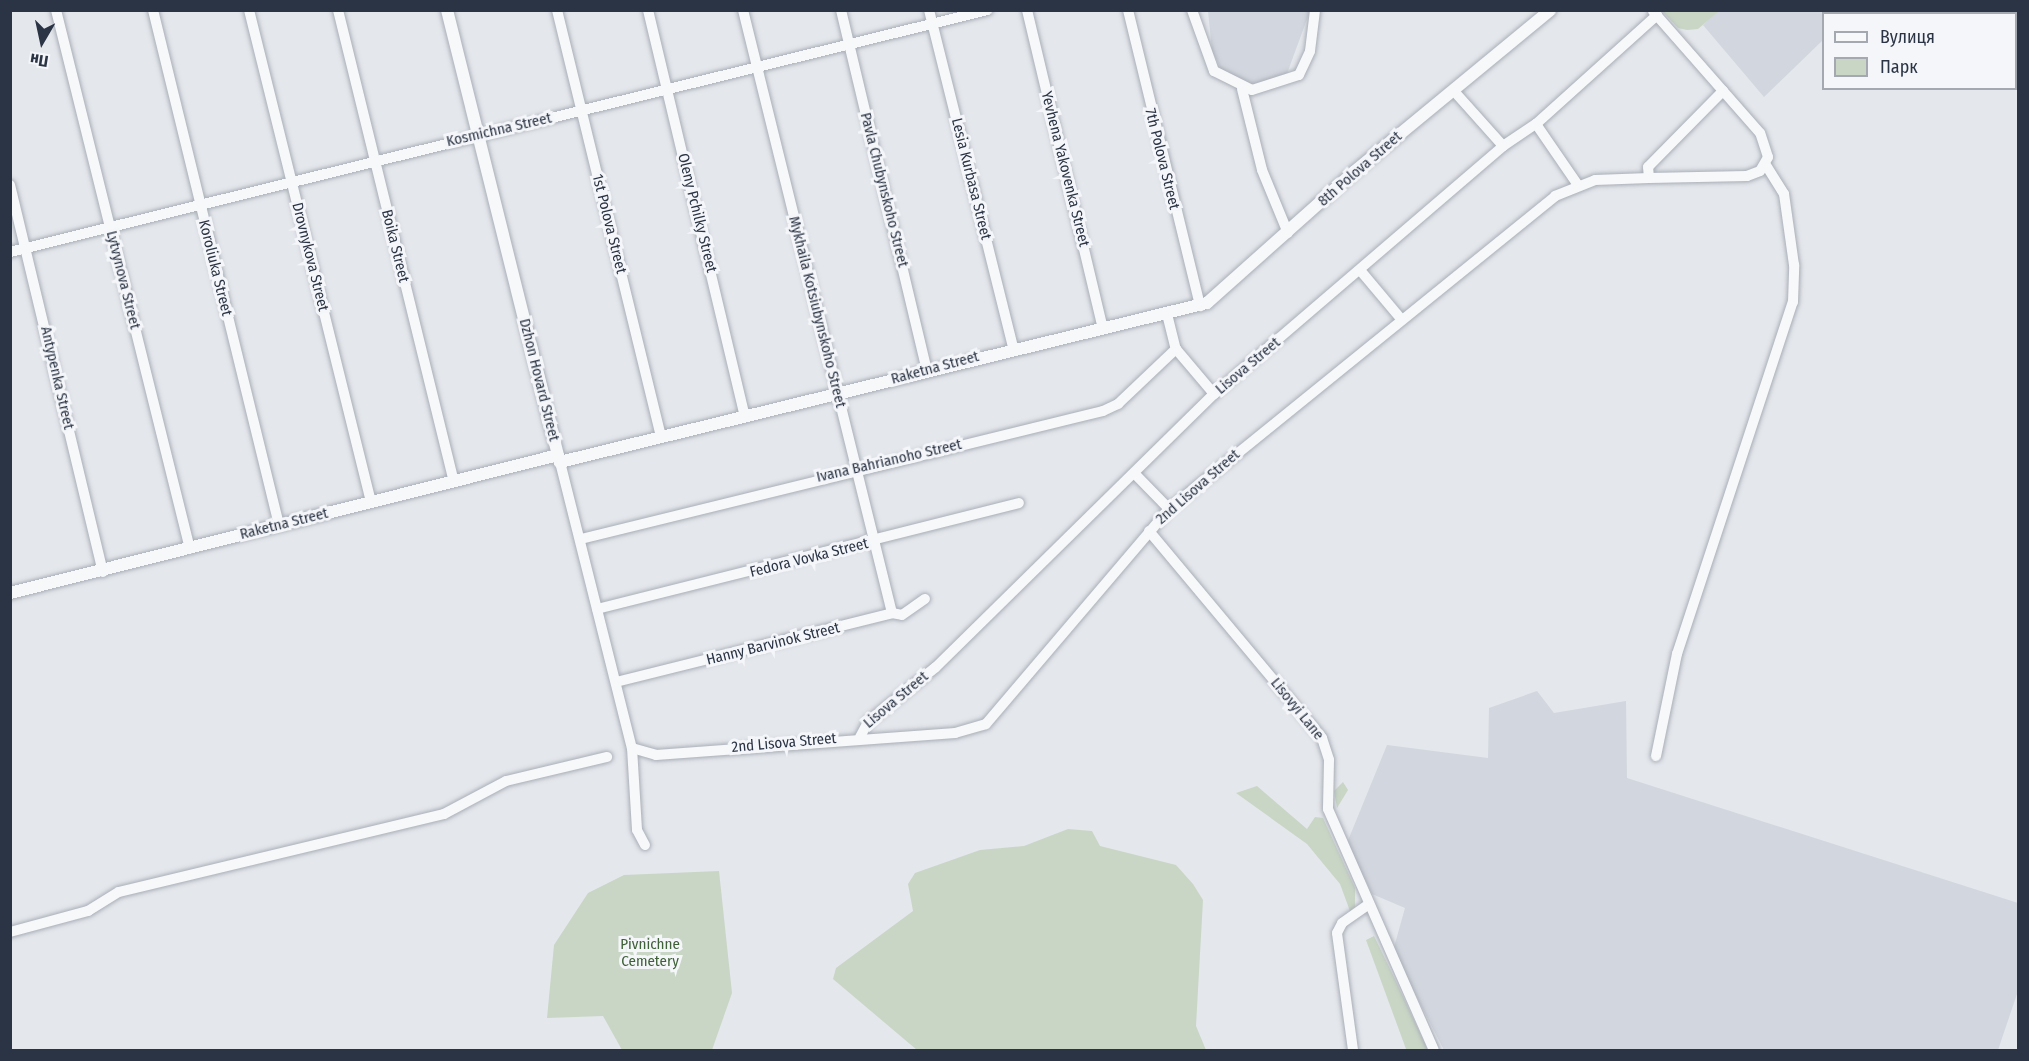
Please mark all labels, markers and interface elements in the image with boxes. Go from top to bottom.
north arrow [12,12,72,72]
legend [1822,12,2017,90]
text: Вулиця [1880,26,1935,48]
text: Пн [29,49,50,71]
text: Парк [1880,56,1918,78]
street label: Yevhena Yakovenka Street [1037,89,1093,249]
street label: 7th Polova Street [1141,107,1183,211]
street label: Kosmichna Street [445,109,553,151]
street label: Pavla Chubynskoho Street [856,111,912,269]
street label: Lesia Kurbasa Street [947,116,995,242]
street label: 8th Polova Street [1314,128,1406,210]
street label: Oleny Pchilky Street [673,151,721,275]
street label: 1st Polova Street [588,172,630,276]
street label: Drovnykova Street [288,201,332,313]
street label: Boika Street [377,208,413,284]
street label: Mykhaila Kotsiubynskoho Street [784,214,850,410]
street label: Koroliuka Street [194,218,236,318]
street label: Lytvynova Street [102,229,144,331]
street label: Dzhon Hovard Street [515,317,563,443]
street label: Antypenka Street [36,325,78,431]
street label: Lisova Street [1212,334,1284,398]
street label: Raketna Street [889,348,981,388]
street label: Ivana Bahrianoho Street [815,436,963,486]
street label: 2nd Lisova Street [1152,446,1244,528]
street label: Raketna Street [238,504,330,544]
street label: Fedora Vovka Street [748,535,870,581]
street label: Hanny Barvinok Street [704,619,842,669]
street label: Lisova Street [860,668,932,732]
street label: Lisovyi Lane [1267,674,1327,744]
street label: 2nd Lisova Street [731,729,837,757]
park label: Pivnichne Cemetery [620,935,680,970]

